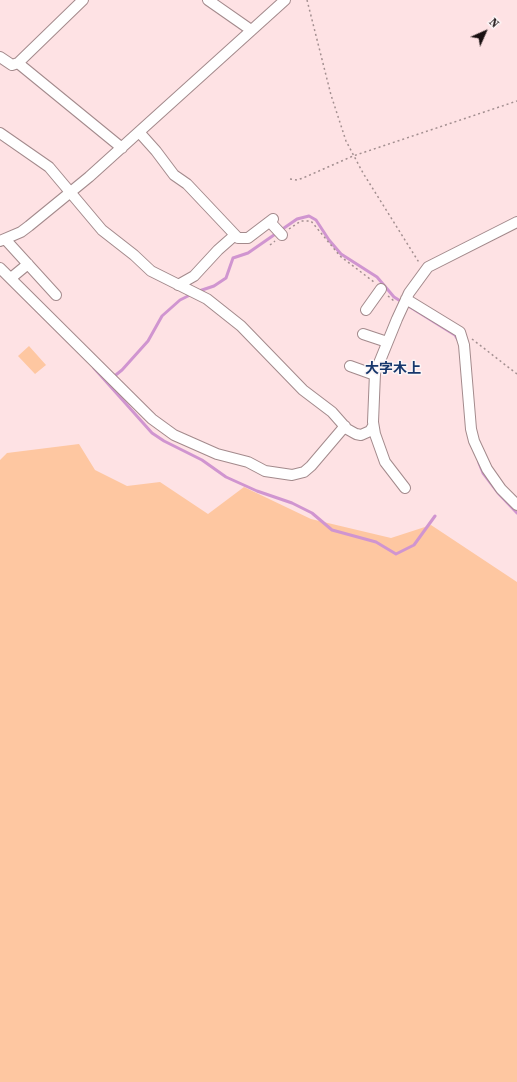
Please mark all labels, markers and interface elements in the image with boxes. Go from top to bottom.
north arrow [465,12,505,52]
text: N [486,15,502,31]
district label: 大字木上 [365,361,421,377]

